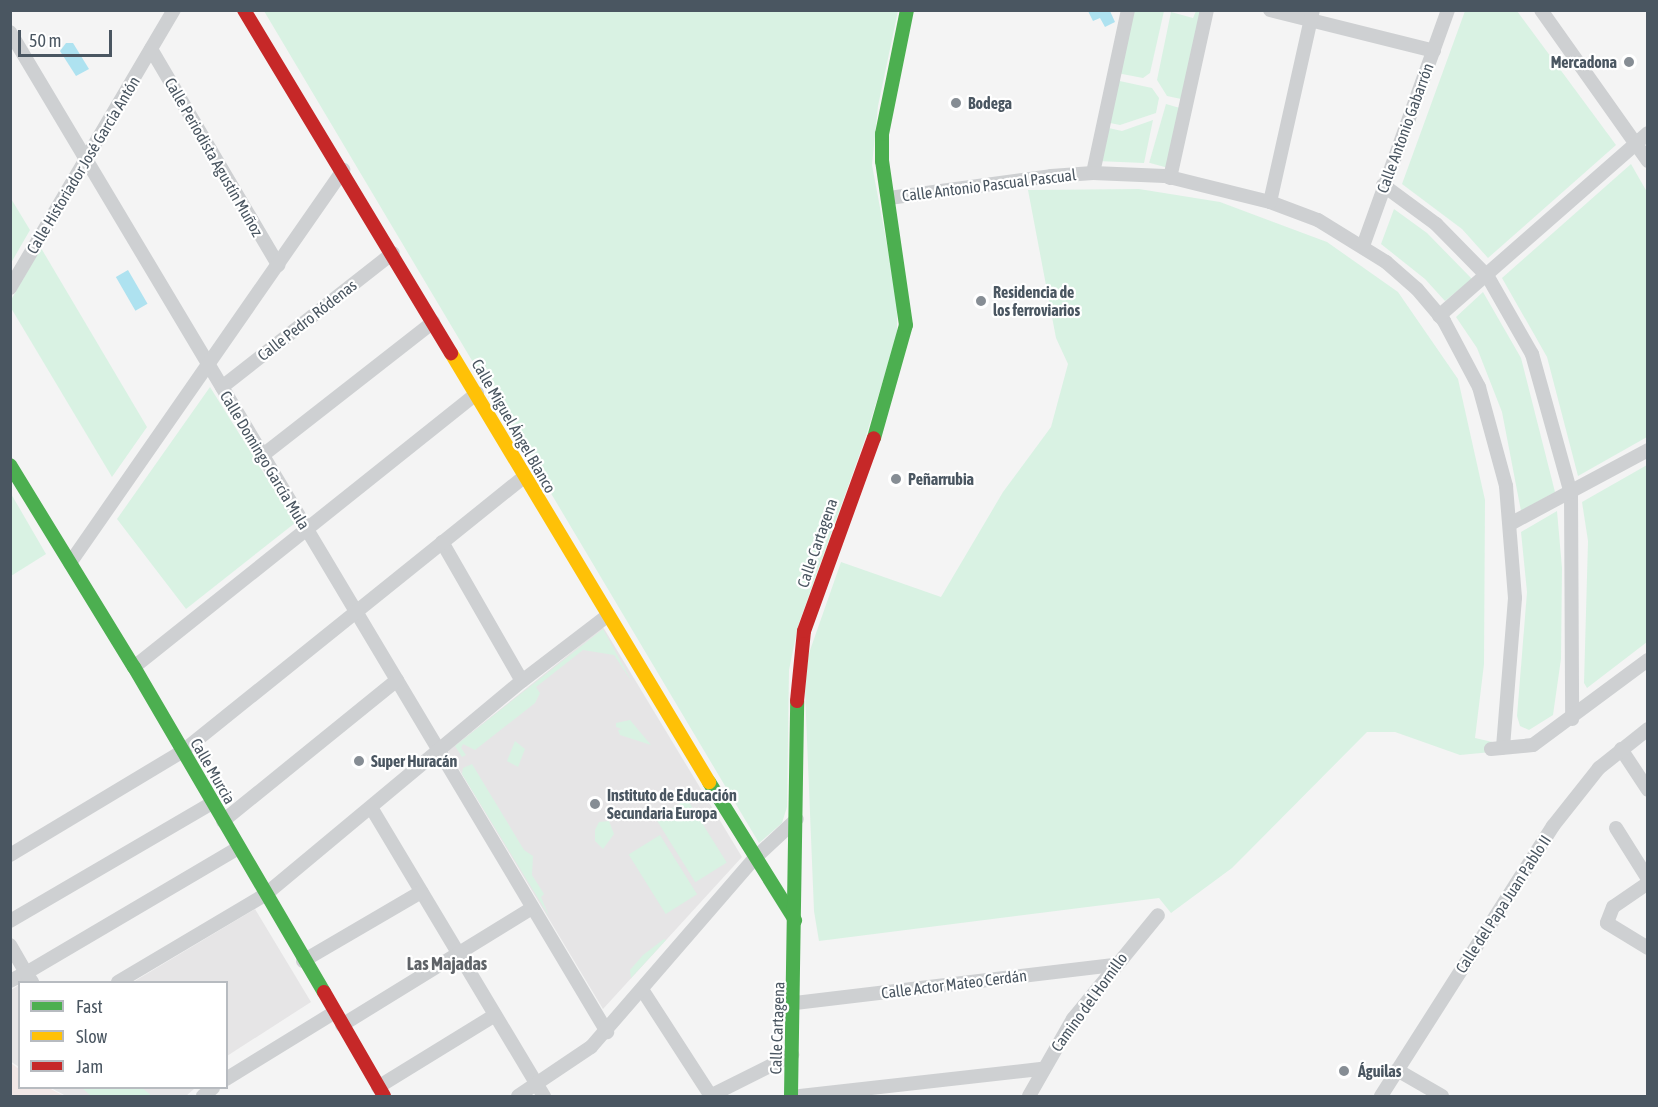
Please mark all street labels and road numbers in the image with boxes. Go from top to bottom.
street label: Calle Antonio Gabarrón [1373,60,1437,196]
street label: Calle Historiador José García Antón [22,73,144,257]
street label: Calle Periodista Agustín Muñoz [161,74,267,240]
street label: Calle Antonio Pascual Pascual [901,165,1077,205]
street label: Calle Pedro Ródenas [254,275,360,365]
street label: Calle Miguel Ángel Blanco [468,356,560,496]
street label: Calle Domingo García Mula [216,387,314,533]
street label: Calle Cartagena [793,496,841,590]
street label: Calle Murcia [187,735,239,807]
street label: Calle del Papa Juan Pablo II [1451,831,1555,977]
street label: Camino del Hornillo [1047,949,1131,1055]
street label: Calle Actor Mateo Cerdán [880,966,1028,1002]
street label: Calle Cartagena [766,981,788,1075]

